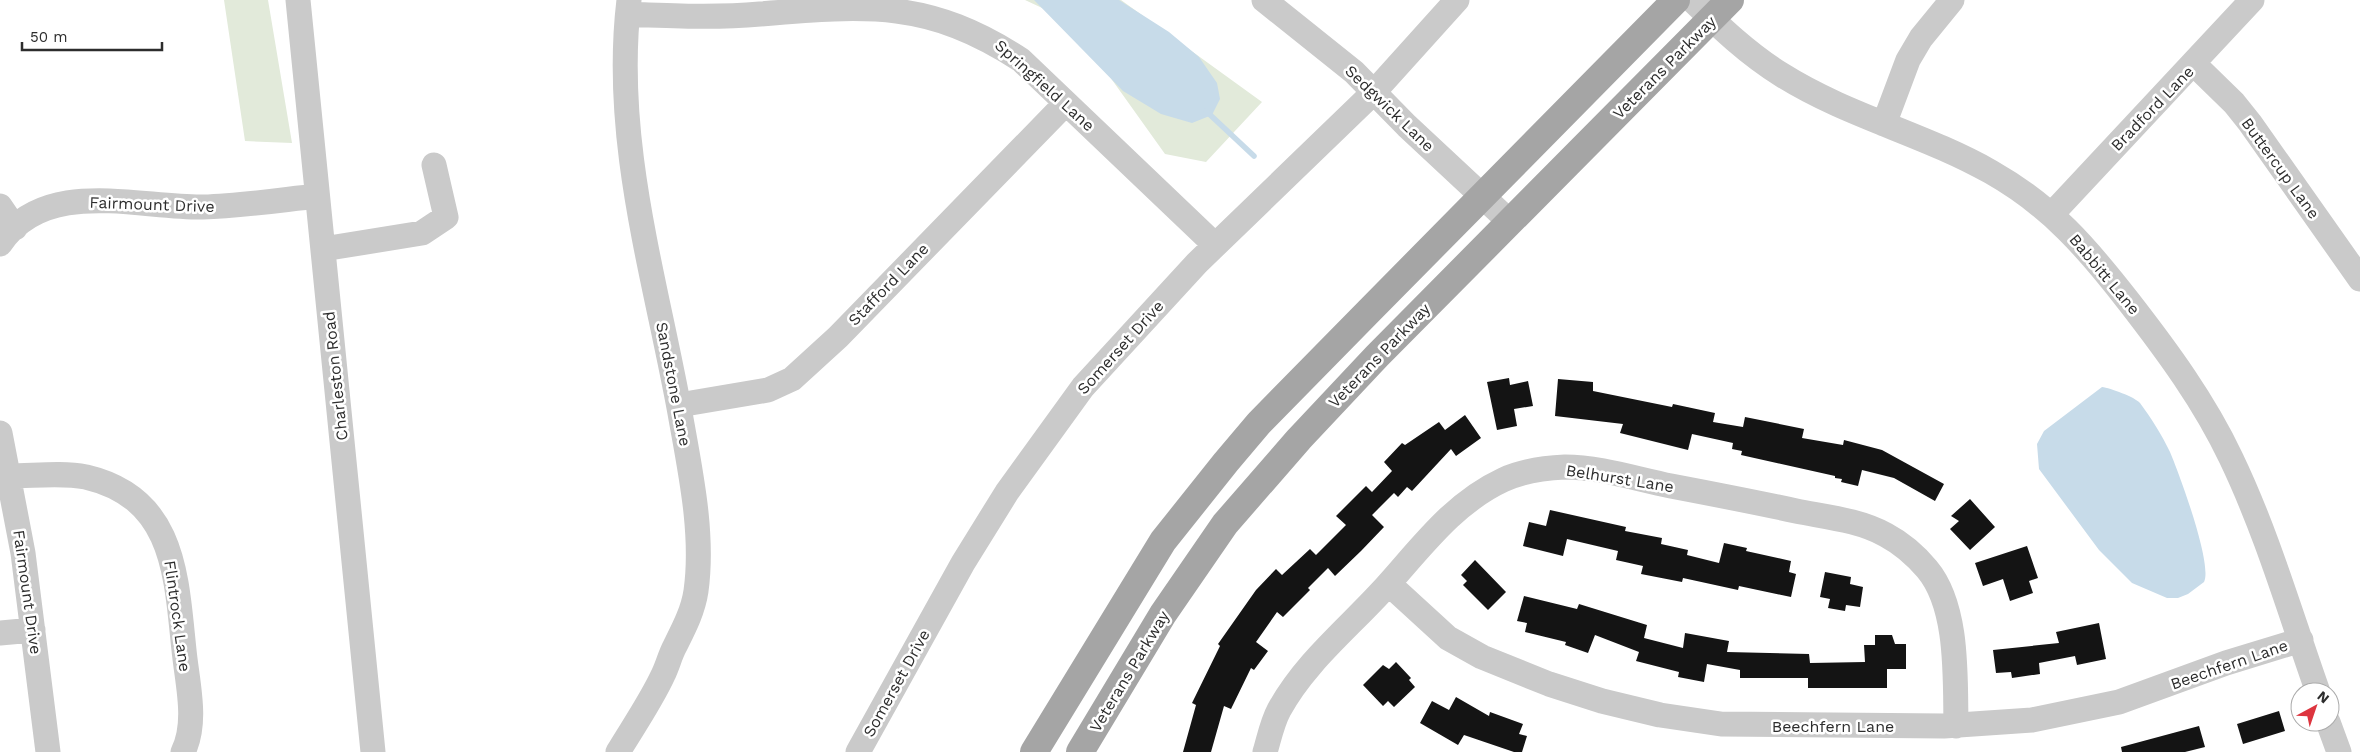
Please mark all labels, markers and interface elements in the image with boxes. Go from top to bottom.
street label: Veterans Parkway [1609,11,1720,123]
scale bar [22,20,162,52]
text: 50 m [30,28,67,46]
street label: Springfield Lane [991,36,1098,135]
street label: Sedgwick Lane [1341,61,1438,156]
street label: Bradford Lane [2107,62,2198,155]
street label: Buttercup Lane [2238,114,2324,223]
street label: Fairmount Drive [89,193,215,216]
street label: Babbitt Lane [2065,230,2144,319]
street label: Stafford Lane [844,239,933,330]
street label: Somerset Drive [1073,296,1168,398]
street label: Veterans Parkway [1325,299,1435,412]
street label: Charleston Road [319,310,352,441]
street label: Sandstone Lane [652,320,695,448]
street label: Belhurst Lane [1565,461,1675,496]
street label: Fairmount Drive [9,529,46,655]
street label: Flintrock Lane [160,559,195,673]
street label: Veterans Parkway [1086,607,1174,735]
street label: Somerset Drive [859,626,934,740]
street label: Beechfern Lane [2168,636,2290,693]
north arrow [2290,682,2340,732]
text: N [2314,688,2332,707]
street label: Beechfern Lane [1772,717,1894,736]

